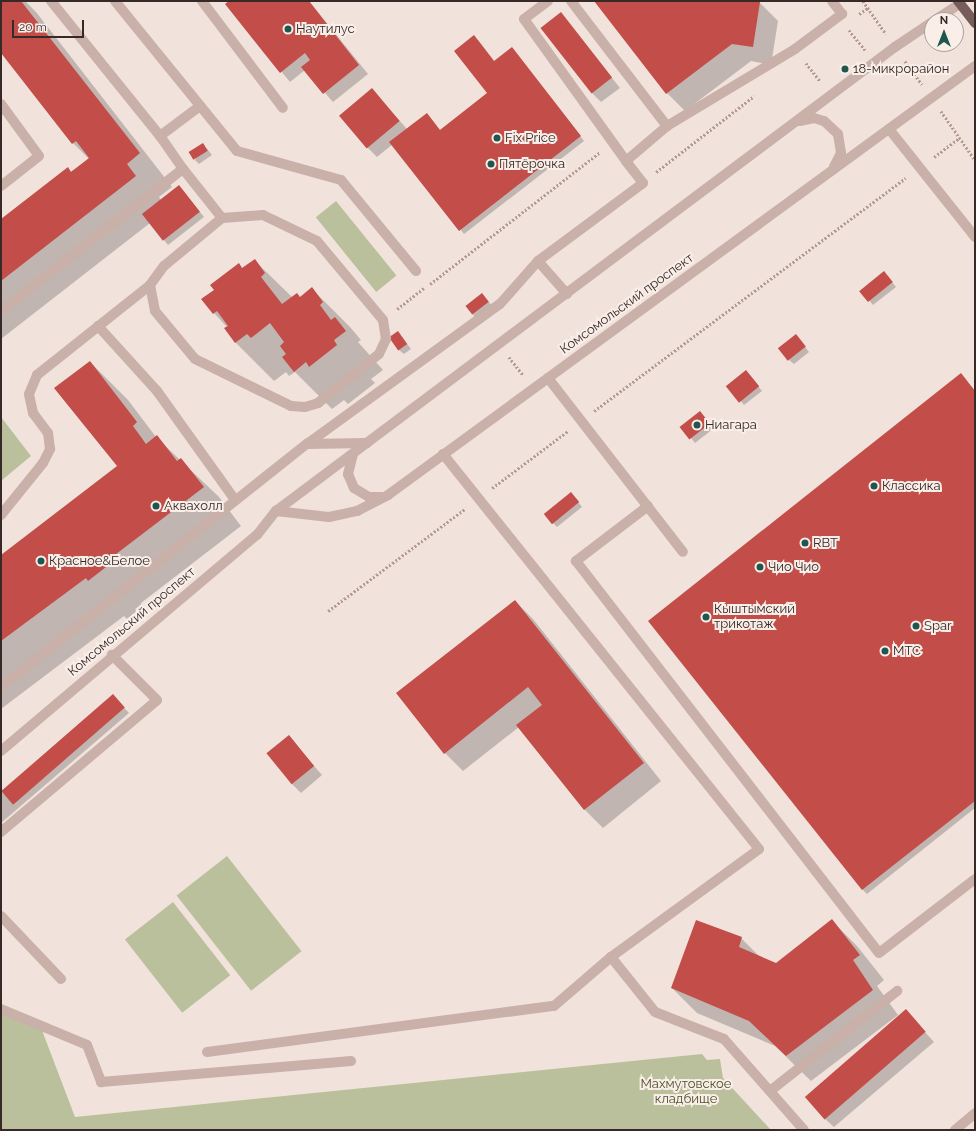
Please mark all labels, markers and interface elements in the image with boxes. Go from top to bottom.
scale bar [14,12,86,38]
north arrow [924,12,964,52]
text: N [940,14,948,27]
text: 20 m [19,20,47,34]
place label: Наутилус [296,21,355,37]
marker: Наутилус [283,24,293,34]
place label: 18-микрорайон [853,61,949,77]
marker: 18-микрорайон [840,64,850,74]
place label: Fix Price [505,130,556,146]
marker: Fix Price [492,133,502,143]
place label: Пятёрочка [499,156,565,172]
marker: Пятёрочка [486,159,496,169]
street label: Комсомольский проспект [557,250,697,358]
place label: Ниагара [705,417,757,433]
marker: Ниагара [692,420,702,430]
place label: Классика [882,478,940,494]
marker: Классика [869,481,879,491]
place label: Аквахолл [164,498,223,514]
marker: Аквахолл [151,501,161,511]
place label: RBT [813,535,838,551]
marker: RBT [800,538,810,548]
place label: Красное&Белое [49,553,150,569]
marker: Красное&Белое [36,556,46,566]
place label: Чио Чио [768,559,819,575]
marker: Чио Чио [755,562,765,572]
street label: Комсомольский проспект [65,564,199,680]
place label: Кыштымский трикотаж [714,602,795,633]
marker: Кыштымский трикотаж [701,612,711,622]
place label: Spar [924,618,952,634]
marker: Spar [911,621,921,631]
place label: МТС [893,643,921,659]
marker: МТС [880,646,890,656]
park label: Махмутовское кладбище [641,1077,731,1108]

